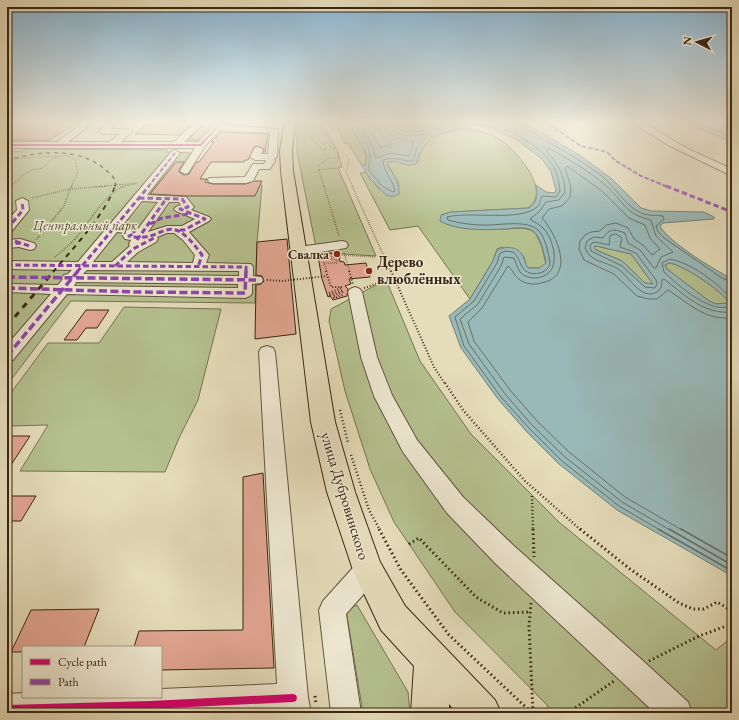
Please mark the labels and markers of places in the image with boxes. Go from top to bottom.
place label: Свалка [288,246,329,263]
marker: Свалка [332,249,342,259]
place label: Дерево влюблённых [377,252,461,288]
marker: Дерево влюблённых [364,266,374,276]

